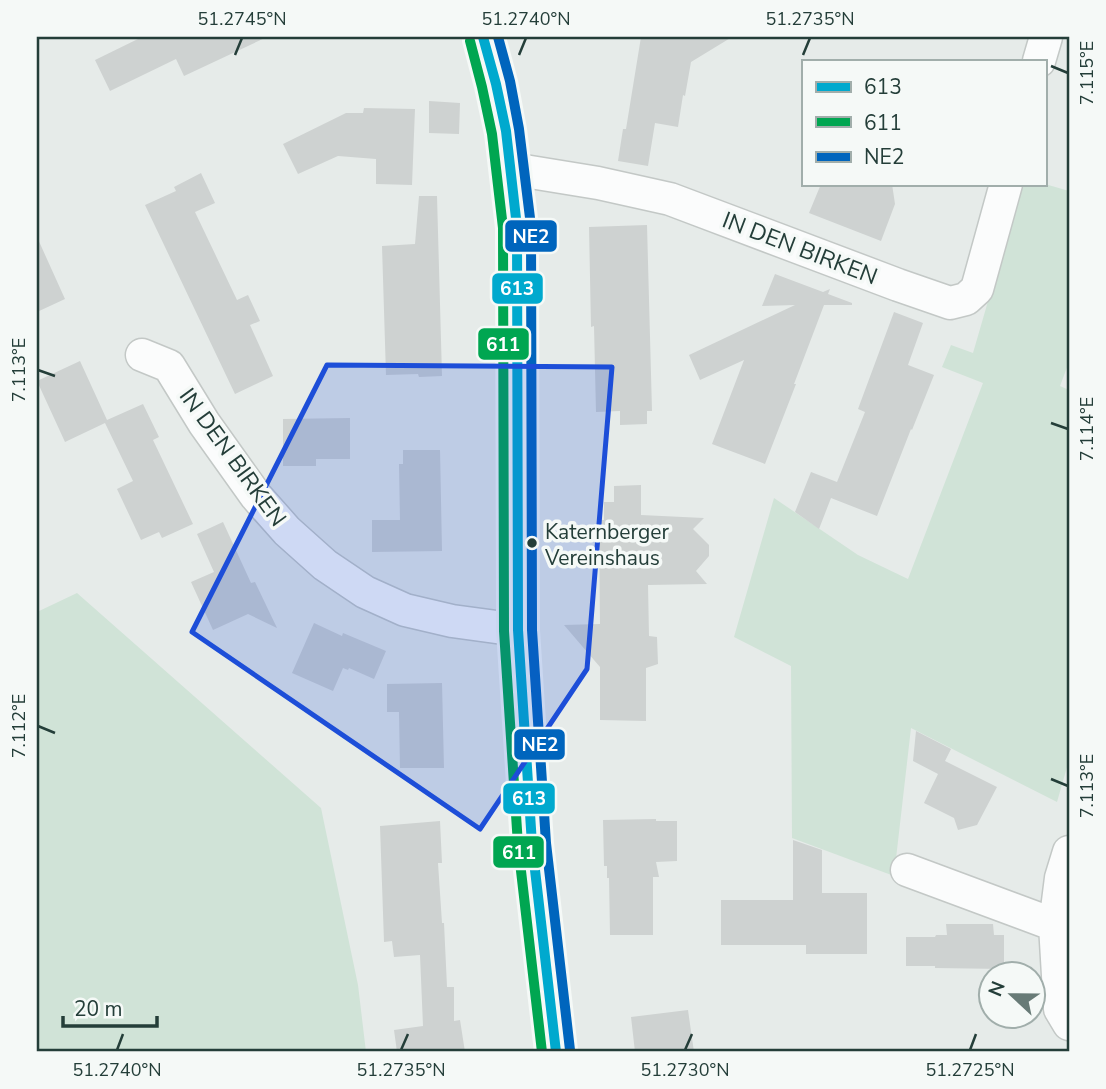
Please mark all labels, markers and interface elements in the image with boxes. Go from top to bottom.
text: 51.2745°N [198,7,286,31]
text: 51.2740°N [482,7,570,31]
text: 51.2735°N [766,7,854,31]
text: 7.115°E [1075,41,1099,105]
legend [802,60,1046,186]
text: 613 [864,73,902,101]
text: 611 [864,109,902,137]
text: NE2 [864,143,904,171]
street label: IN DEN BIRKEN [718,205,882,292]
line badge: NE2 [504,219,558,253]
text: NE2 [513,224,549,250]
line badge: 613 [491,272,544,305]
text: 613 [500,276,534,302]
line badge: 611 [477,327,530,361]
text: 611 [486,332,520,358]
text: 7.113°E [7,338,31,402]
street label: IN DEN BIRKEN [172,382,293,533]
text: 7.114°E [1075,397,1099,461]
place label: Katernberger Vereinshaus [544,518,669,572]
marker: Katernberger Vereinshaus [525,536,539,550]
text: 7.112°E [7,694,31,758]
line badge: NE2 [513,728,566,761]
text: NE2 [522,732,558,758]
text: 7.113°E [1075,754,1099,818]
line badge: 613 [502,782,556,815]
text: 613 [512,786,546,812]
line badge: 611 [492,835,545,869]
text: 611 [502,840,536,866]
north arrow [976,960,1046,1030]
text: N [982,978,1012,1000]
scale bar [63,984,158,1028]
text: 20 m [74,995,123,1023]
text: 51.2740°N [73,1058,161,1082]
text: 51.2735°N [357,1058,445,1082]
text: 51.2730°N [641,1058,729,1082]
text: 51.2725°N [926,1058,1014,1082]

